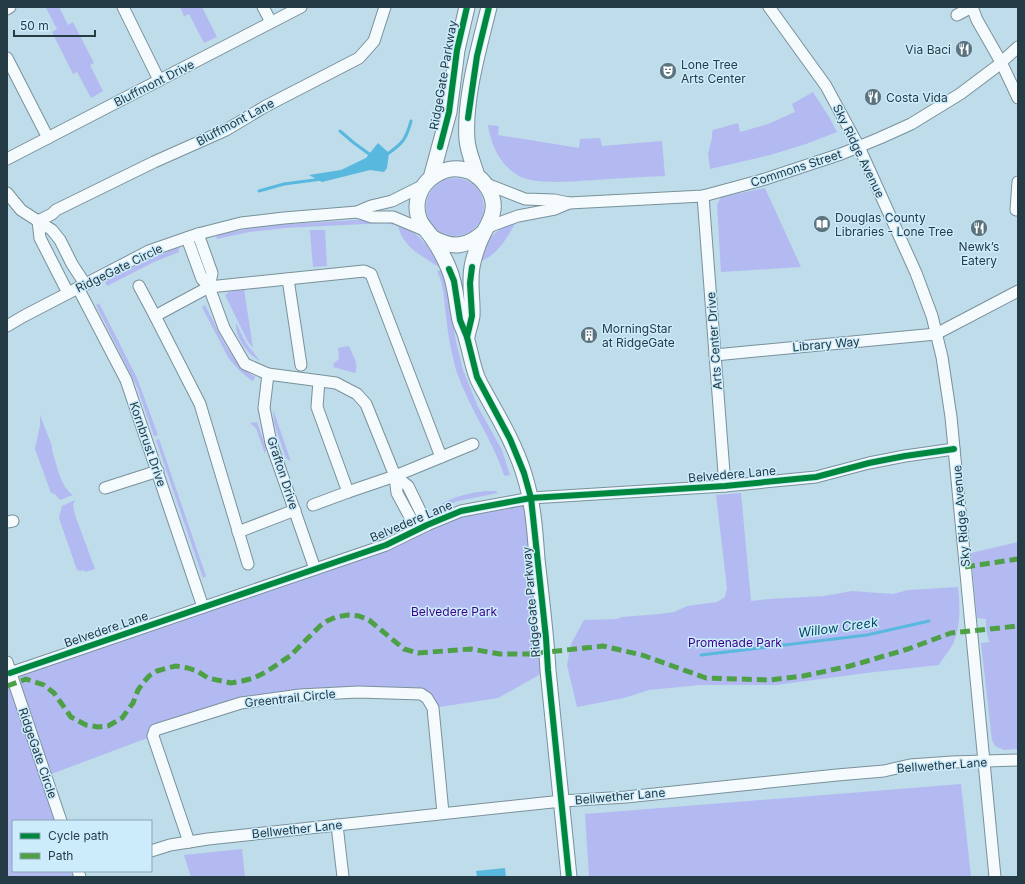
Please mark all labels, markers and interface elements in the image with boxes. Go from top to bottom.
scale bar [14,12,95,38]
text: 50 m [20,18,49,33]
street label: RidgeGate Parkway [426,19,460,131]
restaurant icon: Via Baci [954,39,974,59]
place label: Via Baci [905,42,951,57]
street label: Bluffmont Drive [111,56,197,110]
place label: Lone Tree Arts Center [681,57,746,86]
theatre icon: Lone Tree Arts Center [658,61,678,81]
restaurant icon: Costa Vida [863,87,883,107]
place label: Costa Vida [886,90,948,105]
street label: Bluffmont Lane [194,95,276,149]
street label: Sky Ridge Avenue [830,102,888,200]
street label: Commons Street [749,146,843,190]
place label: Douglas County Libraries - Lone Tree [835,210,953,239]
library icon: Douglas County Libraries - Lone Tree [812,214,832,234]
restaurant icon: Newk’s Eatery [969,218,989,238]
place label: Newk’s Eatery [959,239,999,268]
street label: RidgeGate Circle [73,240,165,296]
street label: Arts Center Drive [703,292,725,390]
place label: MorningStar at RidgeGate [602,321,675,350]
building icon: MorningStar at RidgeGate [579,325,599,345]
street label: Library Way [792,334,861,354]
street label: Kornbrust Drive [126,400,170,488]
street label: Grafton Drive [264,435,302,511]
street label: Belvedere Lane [688,463,776,485]
street label: Sky Ridge Avenue [949,464,973,568]
street label: Belvedere Lane [368,497,454,545]
street label: RidgeGate Parkway [519,546,543,658]
park label: Belvedere Park [411,604,497,619]
street label: Belvedere Lane [62,608,150,650]
water label: Willow Creek [797,613,880,641]
park label: Promenade Park [688,635,782,650]
street label: Greentrail Circle [244,686,336,710]
street label: RidgeGate Circle [15,706,61,800]
street label: Bellwether Lane [896,754,988,776]
street label: Bellwether Lane [574,785,666,807]
street label: Bellwether Lane [251,817,343,841]
legend [12,820,152,872]
text: Cycle path [48,828,109,843]
text: Path [48,848,73,863]

